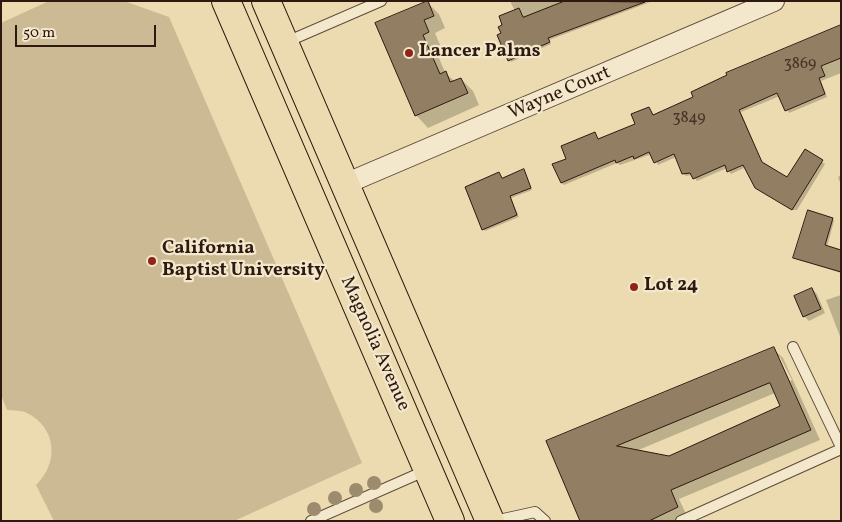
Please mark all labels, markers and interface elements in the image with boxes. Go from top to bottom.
scale bar [18,15,159,47]
text: 50 m [23,23,55,44]
place label: Lancer Palms [419,42,541,64]
marker: Lancer Palms [403,47,415,59]
house number: 3869 [784,55,816,75]
street label: Wayne Court [505,62,615,126]
house number: 3849 [672,109,706,129]
place label: California Baptist University [162,239,325,283]
marker: California Baptist University [146,255,158,267]
street label: Magnolia Avenue [334,273,414,415]
place label: Lot 24 [644,276,698,298]
marker: Lot 24 [628,281,640,293]

